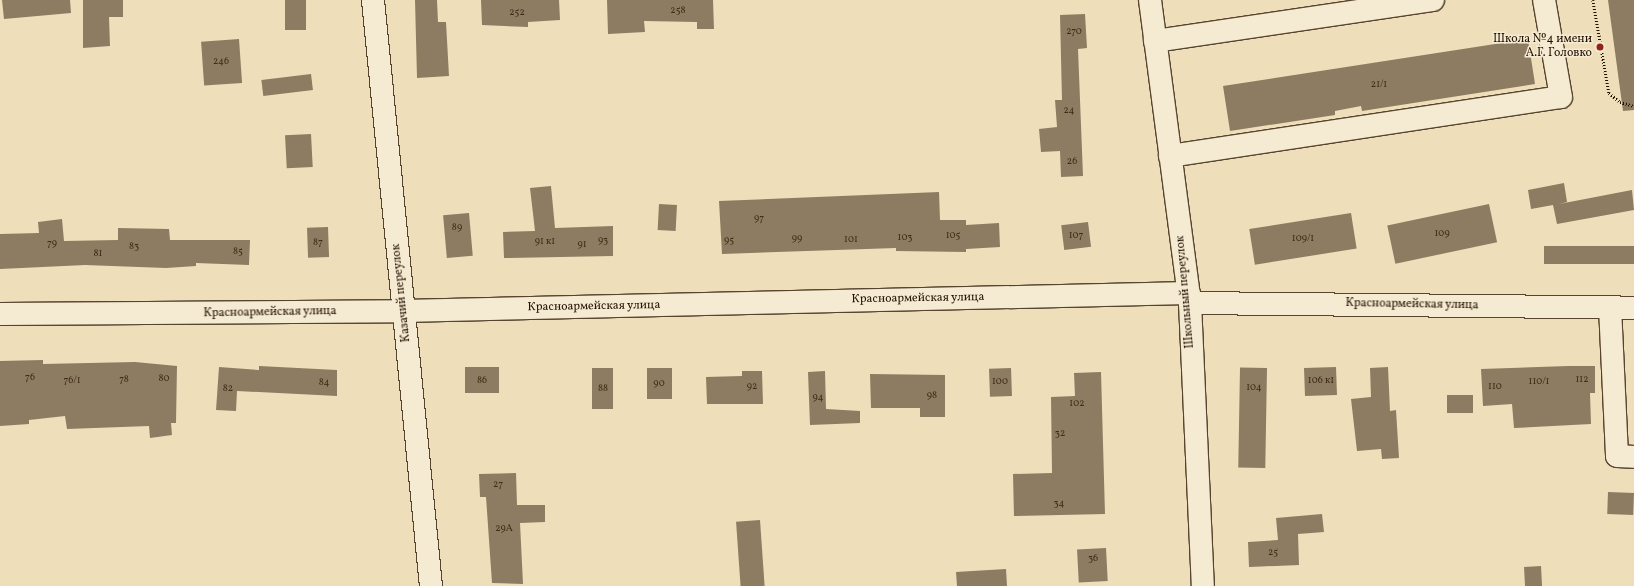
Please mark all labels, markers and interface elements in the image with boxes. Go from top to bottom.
house number: 258 [670,5,686,17]
house number: 252 [509,7,525,19]
house number: 270 [1066,26,1082,38]
place label: Школа №4 имени А.Г. Головко [1493,33,1592,61]
marker: Школа №4 имени А.Г. Головко [1595,42,1605,52]
house number: 246 [213,56,229,68]
house number: 21/1 [1371,79,1387,91]
house number: 24 [1063,105,1075,117]
house number: 26 [1067,156,1077,168]
house number: 97 [754,213,764,225]
house number: 89 [452,222,462,234]
house number: 109 [1434,228,1450,240]
house number: 105 [946,230,960,242]
house number: 107 [1069,230,1083,242]
house number: 103 [898,232,912,244]
house number: 99 [792,233,802,245]
house number: 109/1 [1292,233,1314,245]
house number: 101 [844,234,858,246]
house number: 93 [598,235,608,247]
house number: 95 [724,235,734,247]
street label: Школьный переулок [1174,235,1198,349]
house number: 91 к1 [535,236,555,248]
house number: 87 [313,237,323,249]
house number: 79 [47,238,57,250]
house number: 91 [577,239,587,251]
house number: 83 [129,241,139,253]
street label: Казачий переулок [390,243,414,343]
house number: 85 [233,246,243,258]
house number: 81 [94,248,102,260]
street label: Красноармейская улица [851,291,985,307]
street label: Красноармейская улица [1345,297,1479,313]
street label: Красноармейская улица [527,299,661,315]
street label: Красноармейская улица [203,305,337,321]
house number: 76 [25,372,35,384]
house number: 80 [158,373,170,385]
house number: 78 [119,374,129,386]
house number: 112 [1575,374,1589,386]
house number: 76/1 [63,375,81,387]
house number: 86 [477,375,487,387]
house number: 106 к1 [1308,375,1334,387]
house number: 100 [992,376,1008,388]
house number: 110/1 [1529,376,1549,388]
house number: 84 [319,377,329,389]
house number: 90 [653,378,665,390]
house number: 92 [747,381,757,393]
house number: 110 [1488,381,1502,393]
house number: 104 [1246,382,1262,394]
house number: 82 [223,383,233,395]
house number: 88 [598,383,608,395]
house number: 98 [927,390,937,402]
house number: 94 [813,392,823,404]
house number: 102 [1069,398,1085,410]
house number: 32 [1055,428,1065,440]
house number: 27 [493,479,503,491]
house number: 34 [1053,498,1065,510]
house number: 29А [495,523,513,535]
house number: 25 [1268,547,1278,559]
house number: 36 [1088,553,1098,565]

